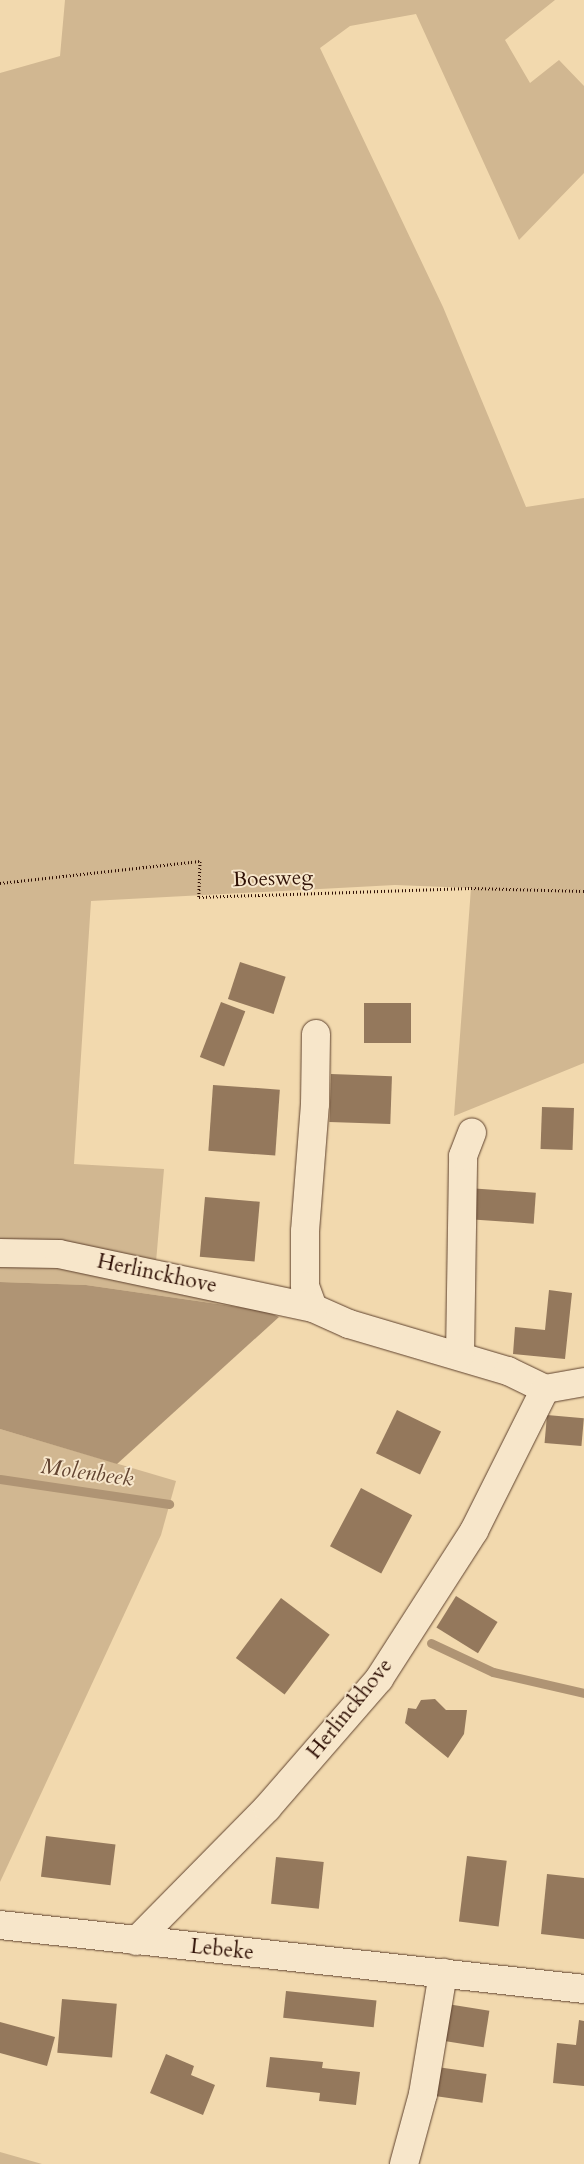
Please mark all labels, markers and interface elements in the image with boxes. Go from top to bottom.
street label: Boesweg [232,865,314,893]
street label: Herlinckhove [95,1249,219,1299]
water label: Molenbeek [39,1453,135,1493]
street label: Herlinckhove [302,1654,398,1764]
street label: Lebeke [189,1934,255,1966]

